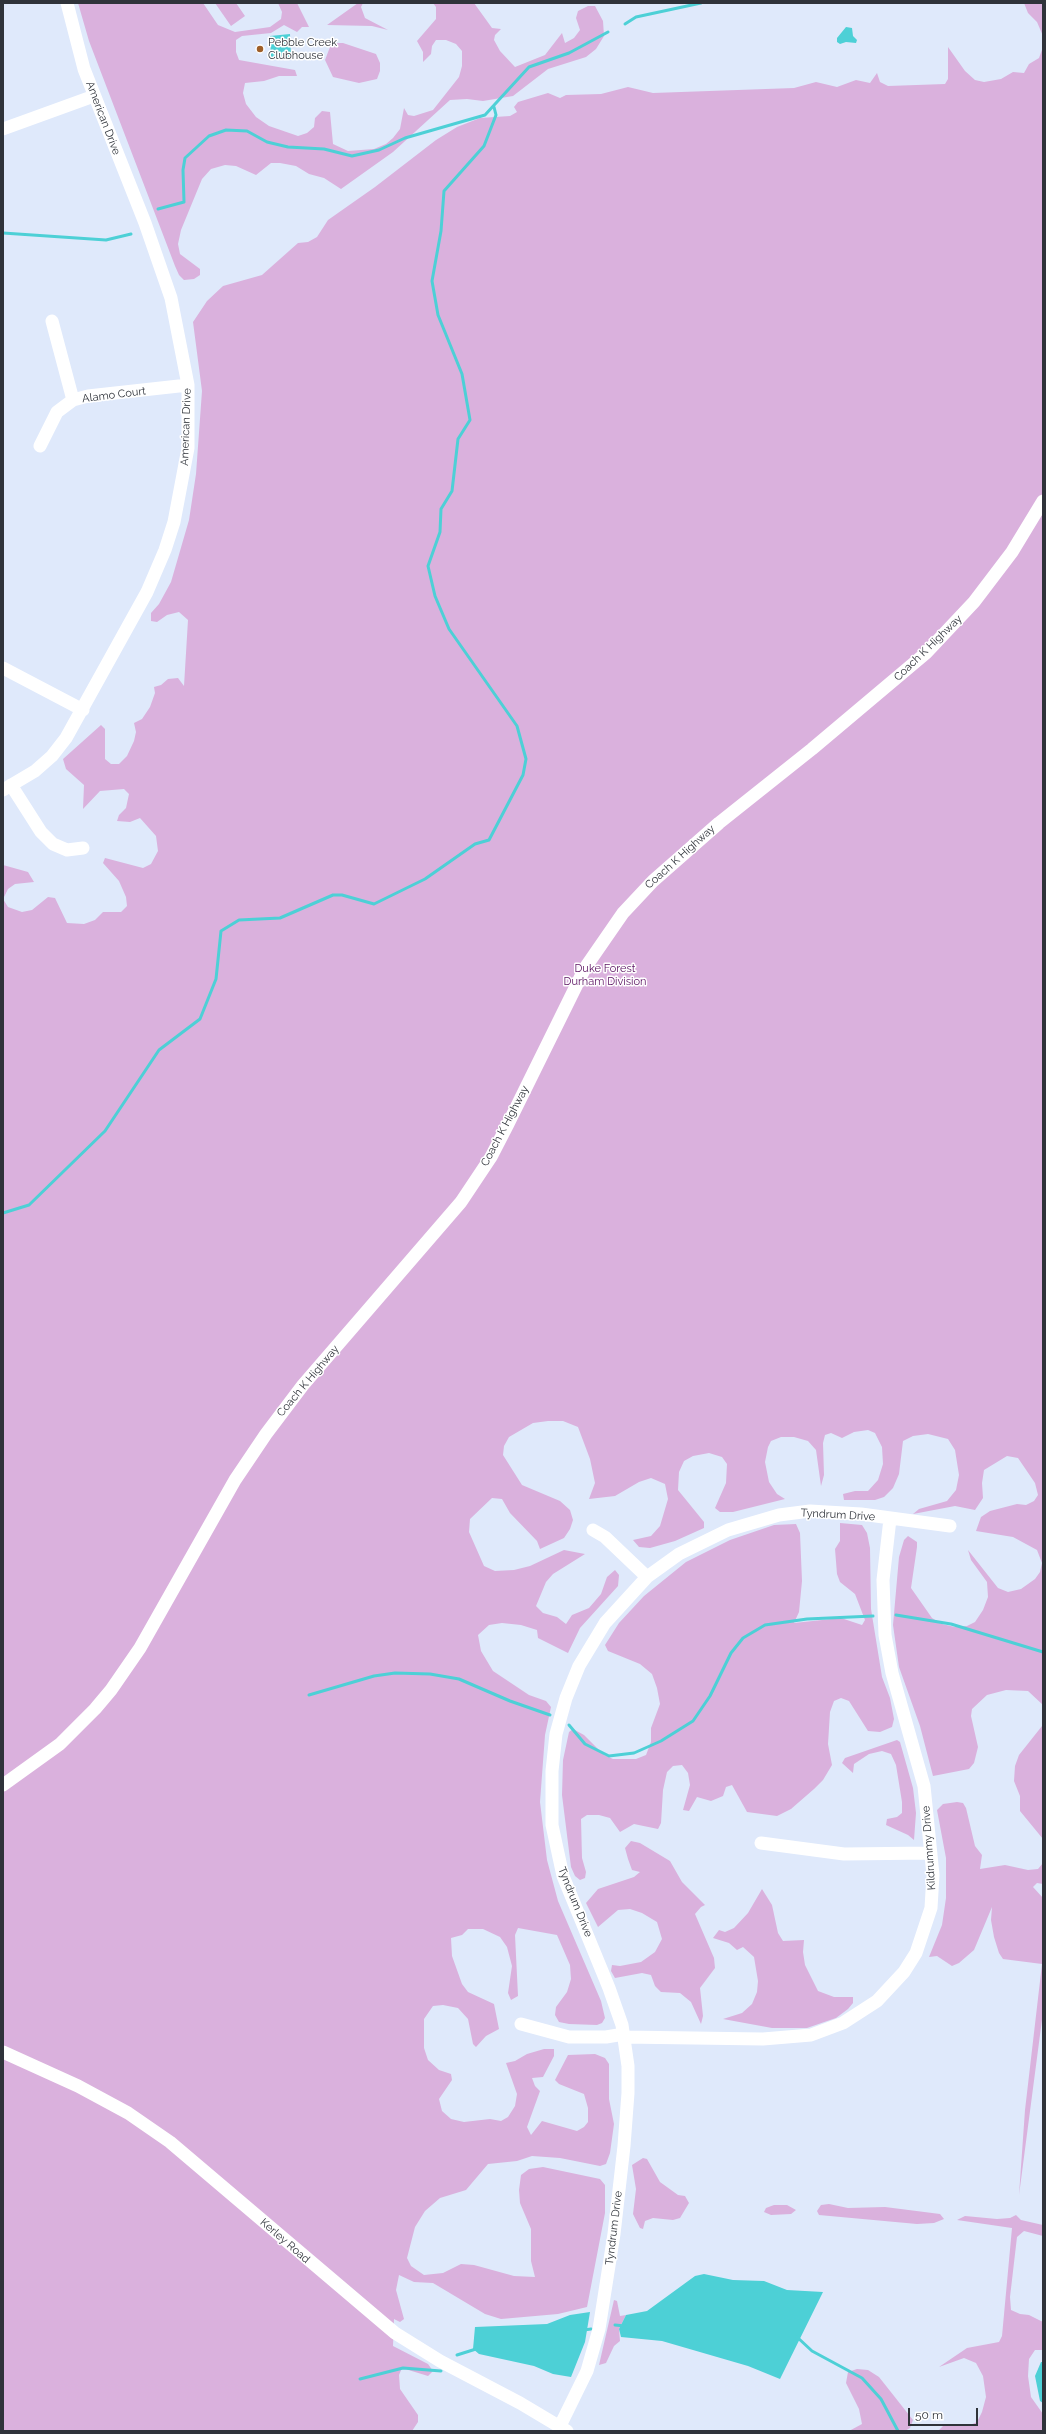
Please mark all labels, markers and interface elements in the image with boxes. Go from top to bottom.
place label: Pebble Creek Clubhouse [268,36,337,62]
marker: Pebble Creek Clubhouse [255,44,265,54]
street label: American Drive [83,79,123,157]
street label: Alamo Court [81,385,147,405]
street label: American Drive [178,388,194,466]
street label: Coach K Highway [891,612,965,684]
street label: Coach K Highway [642,822,718,892]
park label: Duke Forest Durham Division [564,962,646,988]
street label: Coach K Highway [478,1083,532,1169]
street label: Coach K Highway [274,1343,342,1419]
street label: Tyndrum Drive [800,1506,876,1524]
street label: Kildrummy Drive [919,1805,939,1891]
street label: Tyndrum Drive [555,1865,595,1939]
street label: Tyndrum Drive [603,2190,625,2266]
street label: Kerley Road [257,2216,313,2266]
scale bar [910,2400,980,2426]
text: 50 m [915,2408,943,2422]

